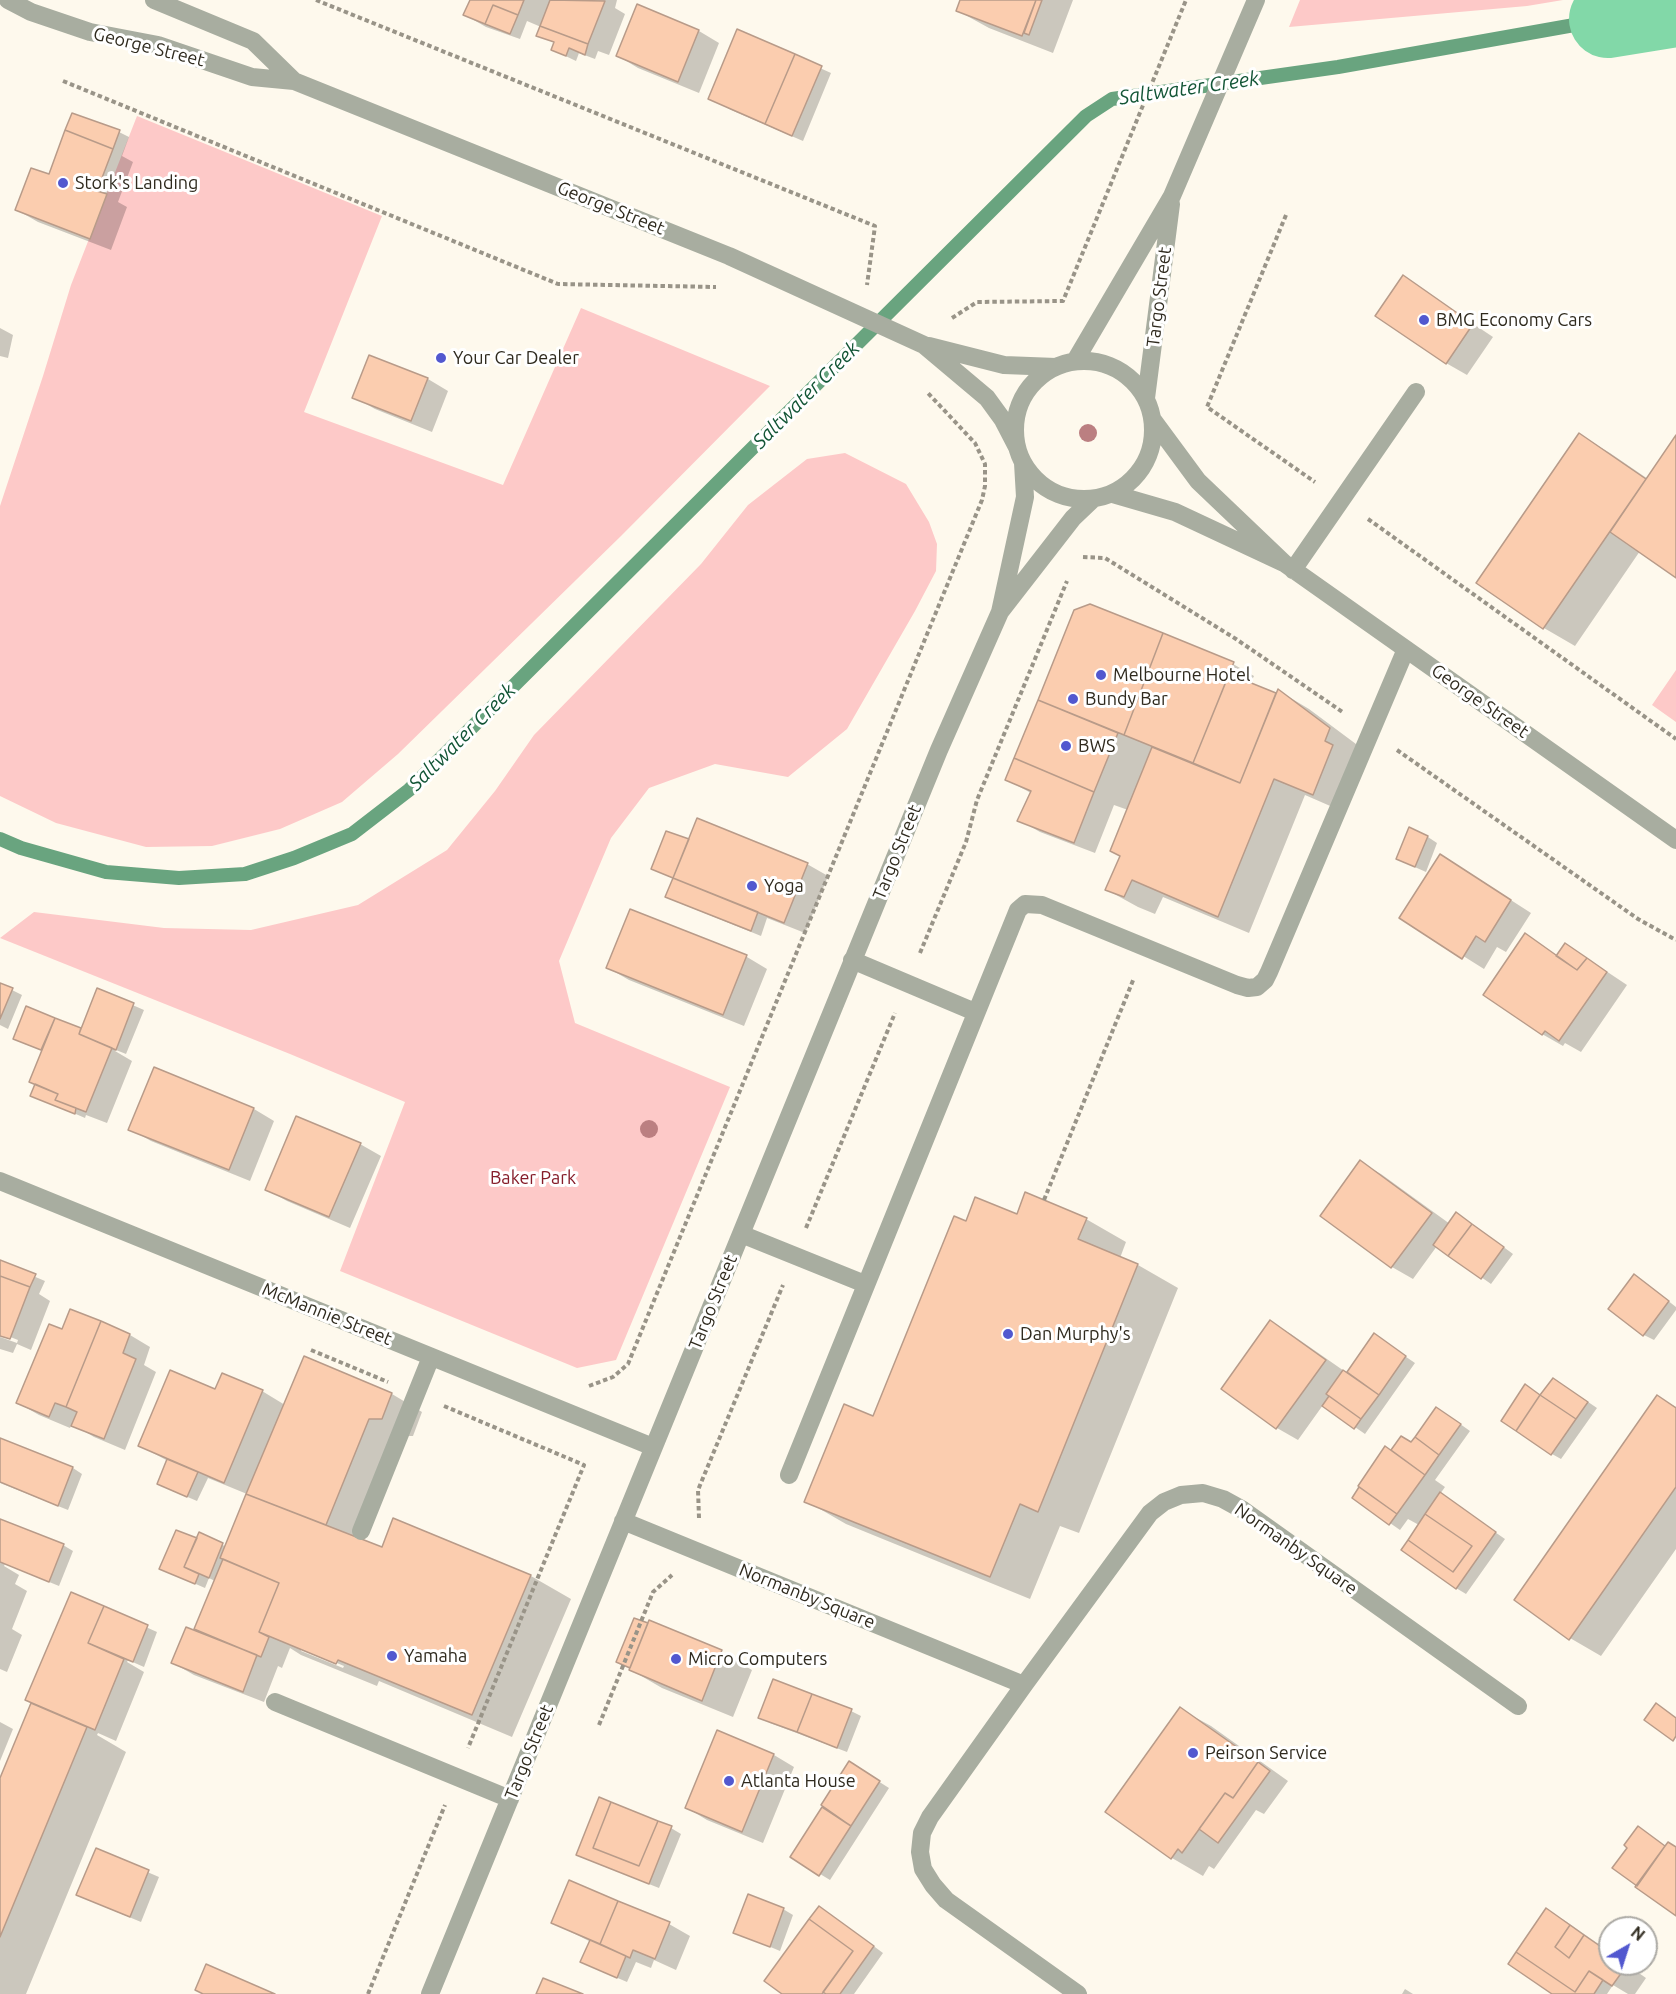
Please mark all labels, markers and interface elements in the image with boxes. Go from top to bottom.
street label: George Street [91,23,207,71]
water label: Saltwater Creek [1117,66,1261,110]
place label: Stork's Landing [75,172,198,194]
marker: Stork's Landing [56,176,70,190]
street label: George Street [554,177,668,239]
street label: Targo Street [1142,246,1176,348]
place label: BMG Economy Cars [1436,309,1592,331]
marker: BMG Economy Cars [1417,313,1431,327]
water label: Saltwater Creek [748,337,864,453]
place label: Your Car Dealer [453,347,579,369]
marker: Your Car Dealer [434,351,448,365]
street label: George Street [1427,659,1533,743]
place label: Melbourne Hotel [1113,664,1251,686]
marker: Melbourne Hotel [1094,668,1108,682]
water label: Saltwater Creek [404,679,520,795]
place label: Bundy Bar [1085,688,1168,710]
marker: Bundy Bar [1066,692,1080,706]
place label: BWS [1078,735,1115,757]
marker: BWS [1059,739,1073,753]
street label: Targo Street [868,801,926,903]
place label: Yoga [764,875,804,897]
marker: Yoga [745,879,759,893]
park label: Baker Park [490,1167,576,1189]
street label: Targo Street [684,1251,742,1353]
street label: McMannie Street [259,1278,395,1350]
place label: Dan Murphy's [1020,1323,1131,1345]
marker: Dan Murphy's [1001,1327,1015,1341]
street label: Normanby Square [1231,1499,1361,1599]
street label: Normanby Square [736,1559,878,1633]
place label: Yamaha [404,1645,467,1667]
place label: Micro Computers [688,1648,827,1670]
marker: Yamaha [385,1649,399,1663]
marker: Micro Computers [669,1652,683,1666]
street label: Targo Street [500,1701,558,1803]
place label: Peirson Service [1205,1742,1327,1764]
marker: Peirson Service [1186,1746,1200,1760]
place label: Atlanta House [741,1770,856,1792]
marker: Atlanta House [722,1774,736,1788]
north arrow [1598,1916,1658,1976]
text: N [1628,1923,1648,1944]

